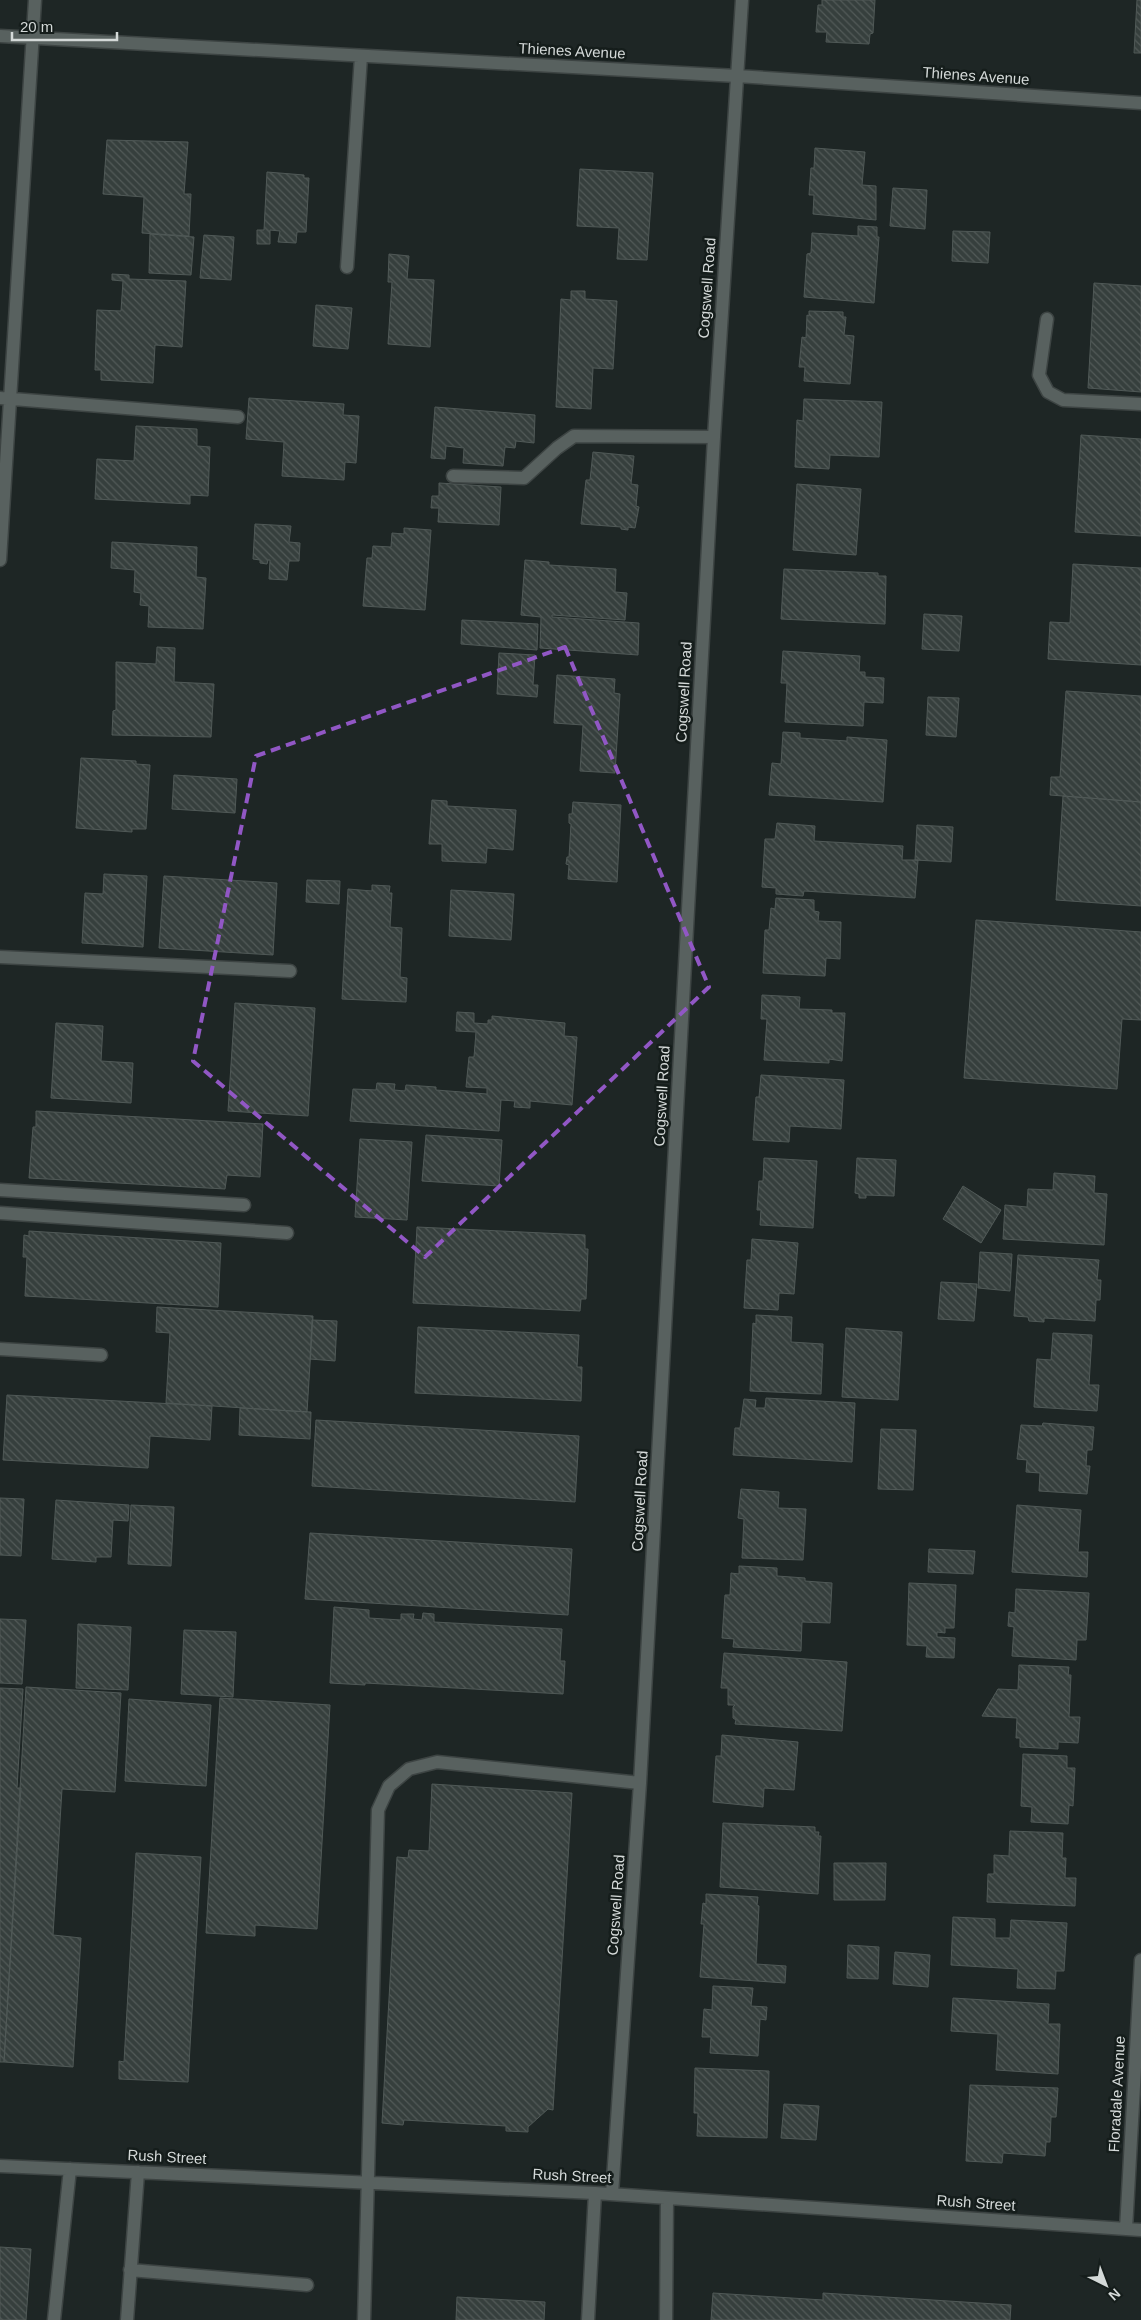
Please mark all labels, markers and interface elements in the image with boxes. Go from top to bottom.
scale bar [12,10,118,42]
text: 20 m [20,18,53,35]
street label: Thienes Avenue [518,39,626,62]
street label: Thienes Avenue [922,63,1030,88]
street label: Cogswell Road [695,237,718,339]
street label: Cogswell Road [672,641,695,743]
street label: Cogswell Road [650,1045,673,1147]
street label: Cogswell Road [628,1450,651,1552]
street label: Cogswell Road [604,1854,627,1956]
street label: Floradale Avenue [1105,2035,1128,2153]
street label: Rush Street [127,2146,208,2167]
street label: Rush Street [532,2165,613,2186]
street label: Rush Street [936,2191,1017,2214]
north arrow [1081,2260,1131,2310]
text: N [1106,2285,1124,2304]

